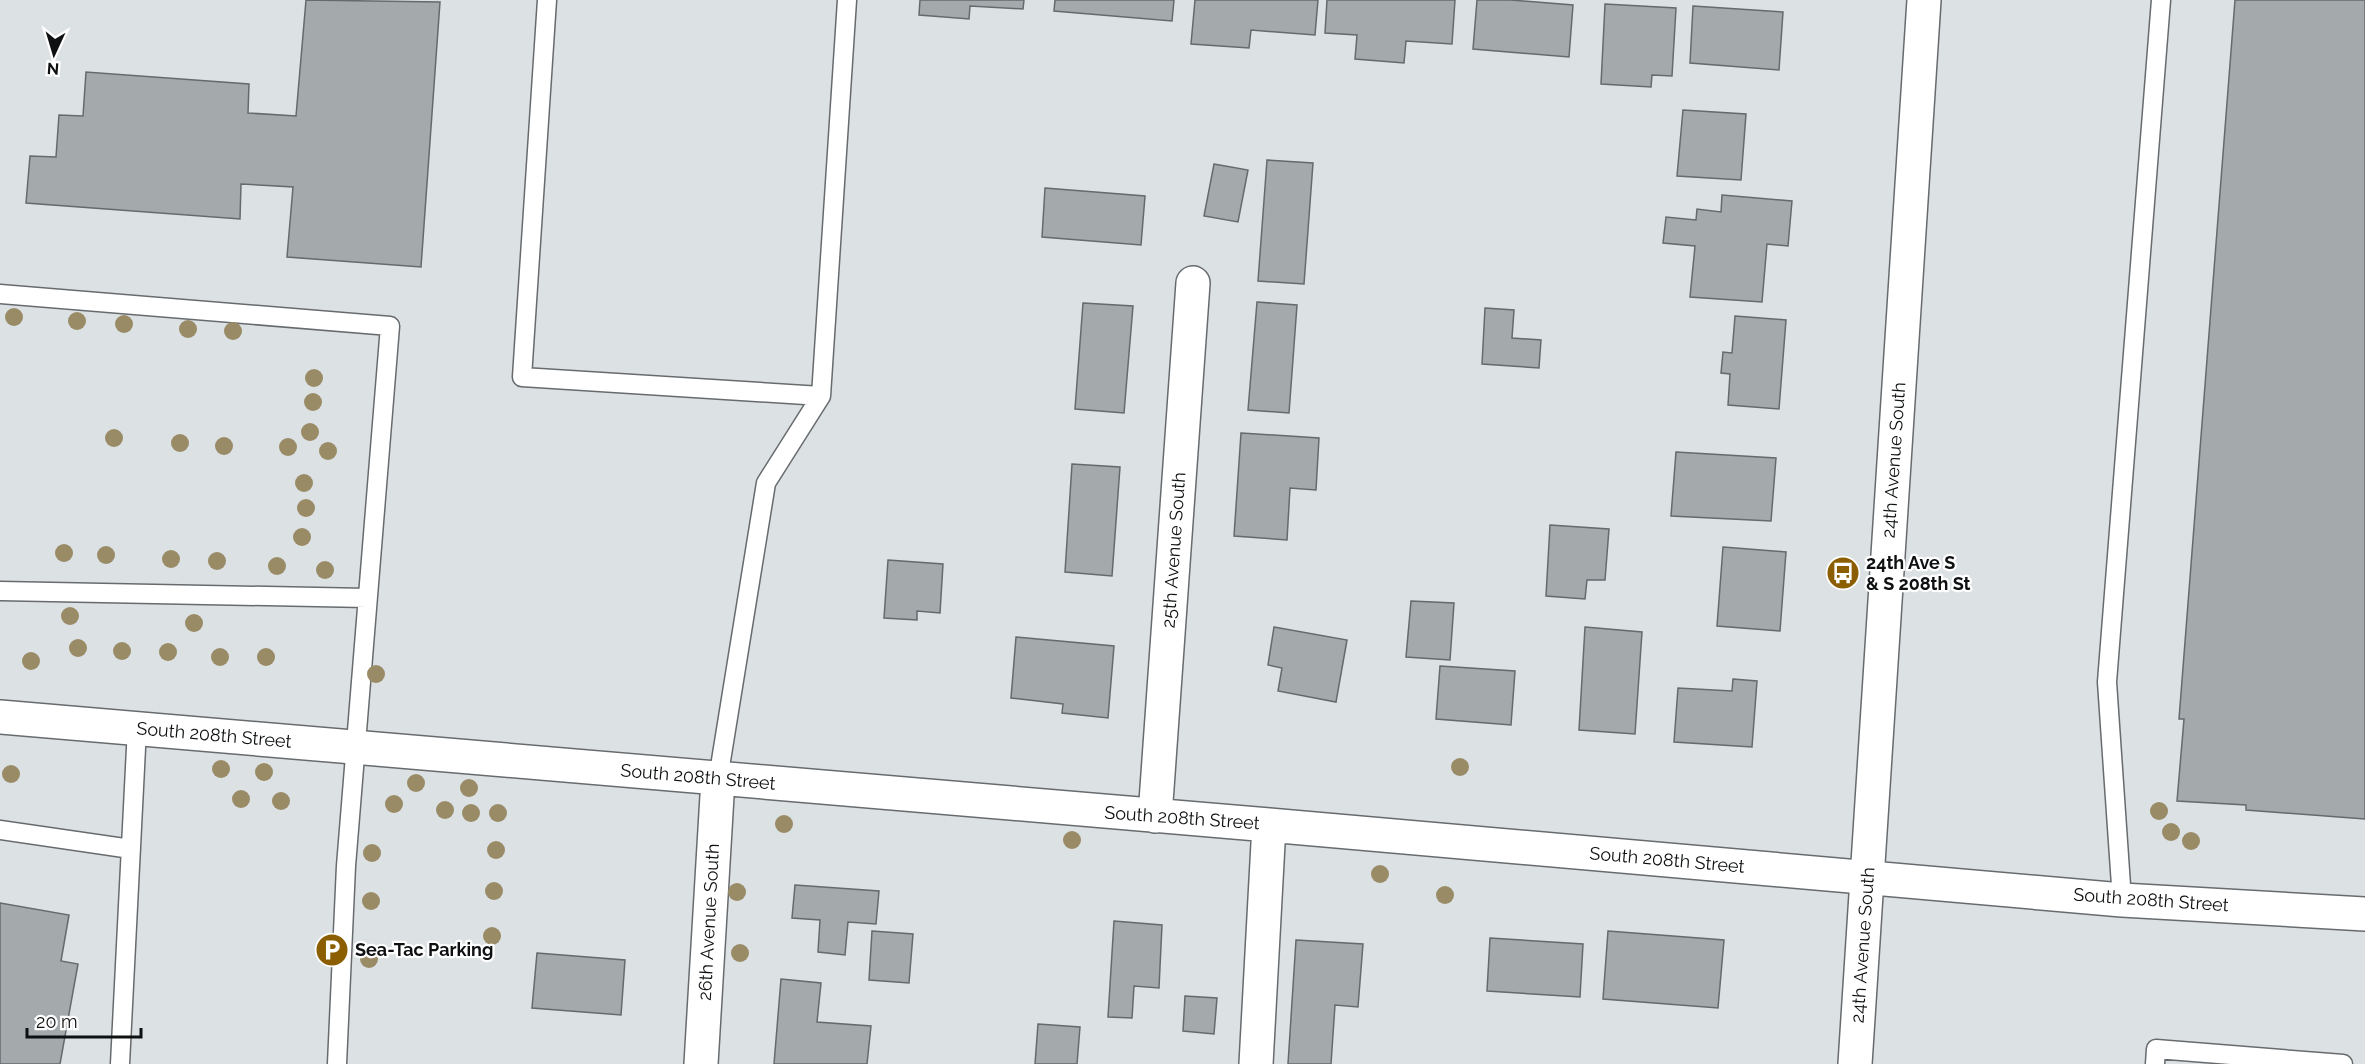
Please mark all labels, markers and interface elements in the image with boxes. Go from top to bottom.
north arrow [24,24,84,84]
text: N [46,59,60,78]
street label: 24th Avenue South [1878,381,1909,539]
street label: 25th Avenue South [1158,471,1189,629]
place label: 24th Ave S & S 208th St [1866,552,1970,594]
bus stop icon: 24th Ave S & S 208th St [1825,555,1861,591]
street label: South 208th Street [136,717,292,752]
street label: South 208th Street [620,759,776,794]
street label: South 208th Street [1104,802,1260,833]
street label: South 208th Street [1589,842,1745,877]
street label: 26th Avenue South [694,843,723,1001]
street label: 24th Avenue South [1847,866,1878,1024]
street label: South 208th Street [2073,884,2229,915]
parking icon: Sea-Tac Parking [314,932,350,968]
place label: Sea-Tac Parking [355,939,493,960]
scale bar [27,1001,141,1039]
text: 20 m [36,1011,78,1032]

